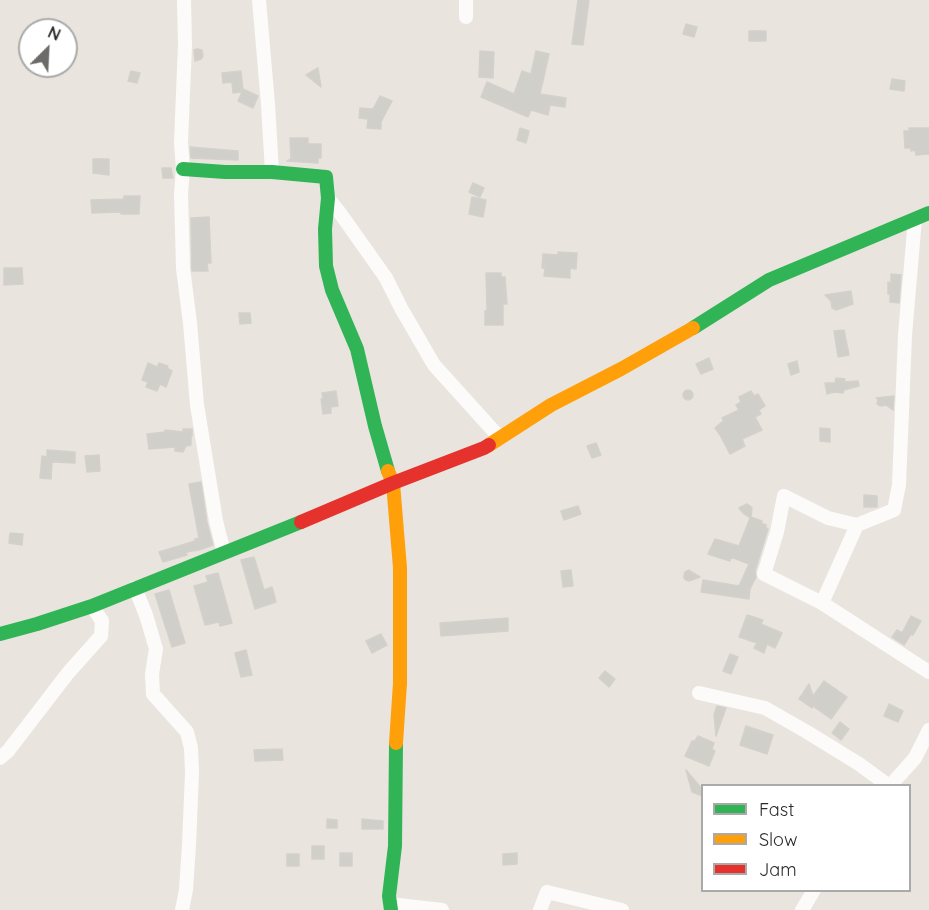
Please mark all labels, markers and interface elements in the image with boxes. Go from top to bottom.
north arrow [18,18,78,78]
text: N [45,22,64,45]
legend [701,784,911,892]
text: Fast [759,798,794,821]
text: Slow [759,828,797,851]
text: Jam [759,858,797,881]

